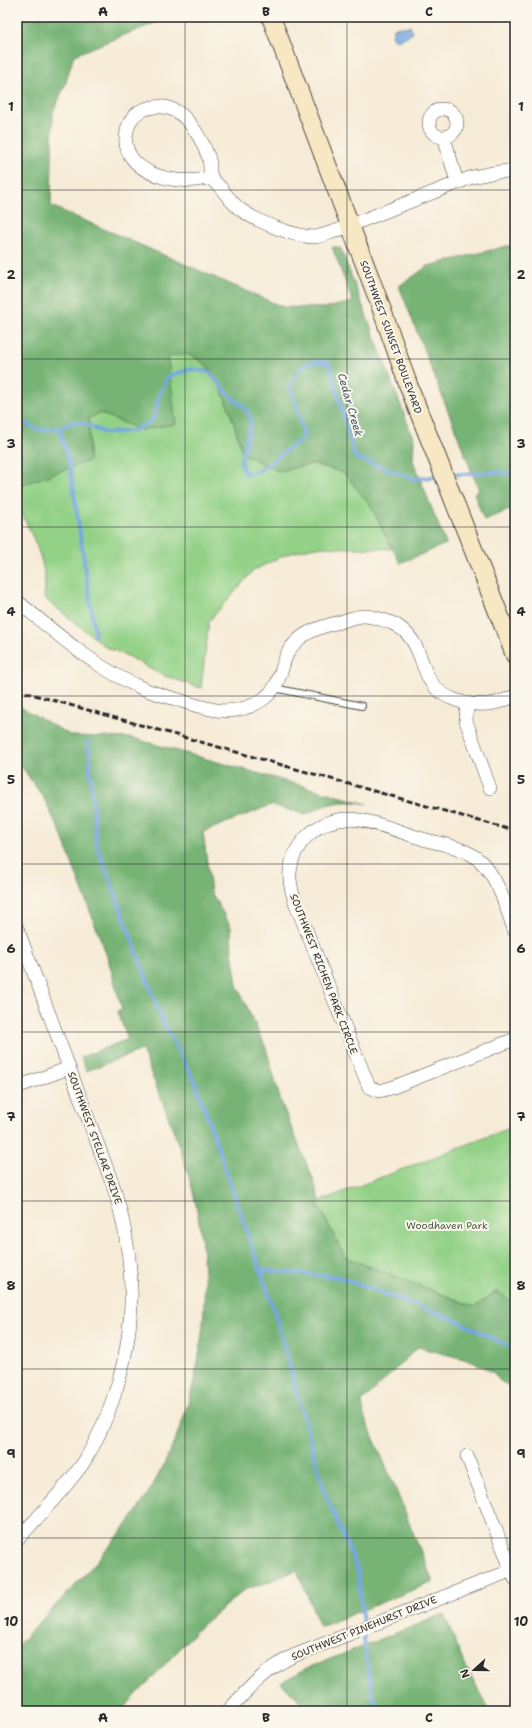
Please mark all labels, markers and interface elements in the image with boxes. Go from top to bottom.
text: A [98,3,108,20]
text: B [262,3,270,20]
text: C [425,3,433,20]
text: 1 [8,98,14,115]
text: 1 [518,98,524,115]
street label: SOUTHWEST SUNSET BOULEVARD [357,259,425,416]
text: 2 [6,266,16,283]
text: 2 [516,266,526,283]
water label: Cedar Creek [334,372,366,439]
text: 3 [6,435,16,452]
text: 3 [516,435,526,452]
text: 4 [6,603,16,620]
text: 4 [516,603,526,620]
text: 5 [7,771,15,788]
text: 5 [517,771,525,788]
street label: SOUTHWEST RICHEN PARK CIRCLE [287,892,361,1056]
text: 6 [6,940,16,957]
text: 6 [516,940,526,957]
street label: SOUTHWEST STELLAR DRIVE [65,1070,125,1206]
text: 7 [6,1108,16,1125]
text: 7 [516,1108,526,1125]
park label: Woodhaven Park [406,1219,488,1232]
text: 8 [6,1277,16,1294]
text: 8 [516,1277,526,1294]
text: 9 [6,1445,16,1462]
text: 9 [516,1445,526,1462]
street label: SOUTHWEST PINEHURST DRIVE [289,1593,439,1663]
text: 10 [4,1613,18,1630]
text: 10 [514,1613,528,1630]
north arrow [454,1650,494,1690]
text: N [456,1666,474,1680]
text: A [98,1709,108,1726]
text: B [262,1709,270,1726]
text: C [425,1709,433,1726]

